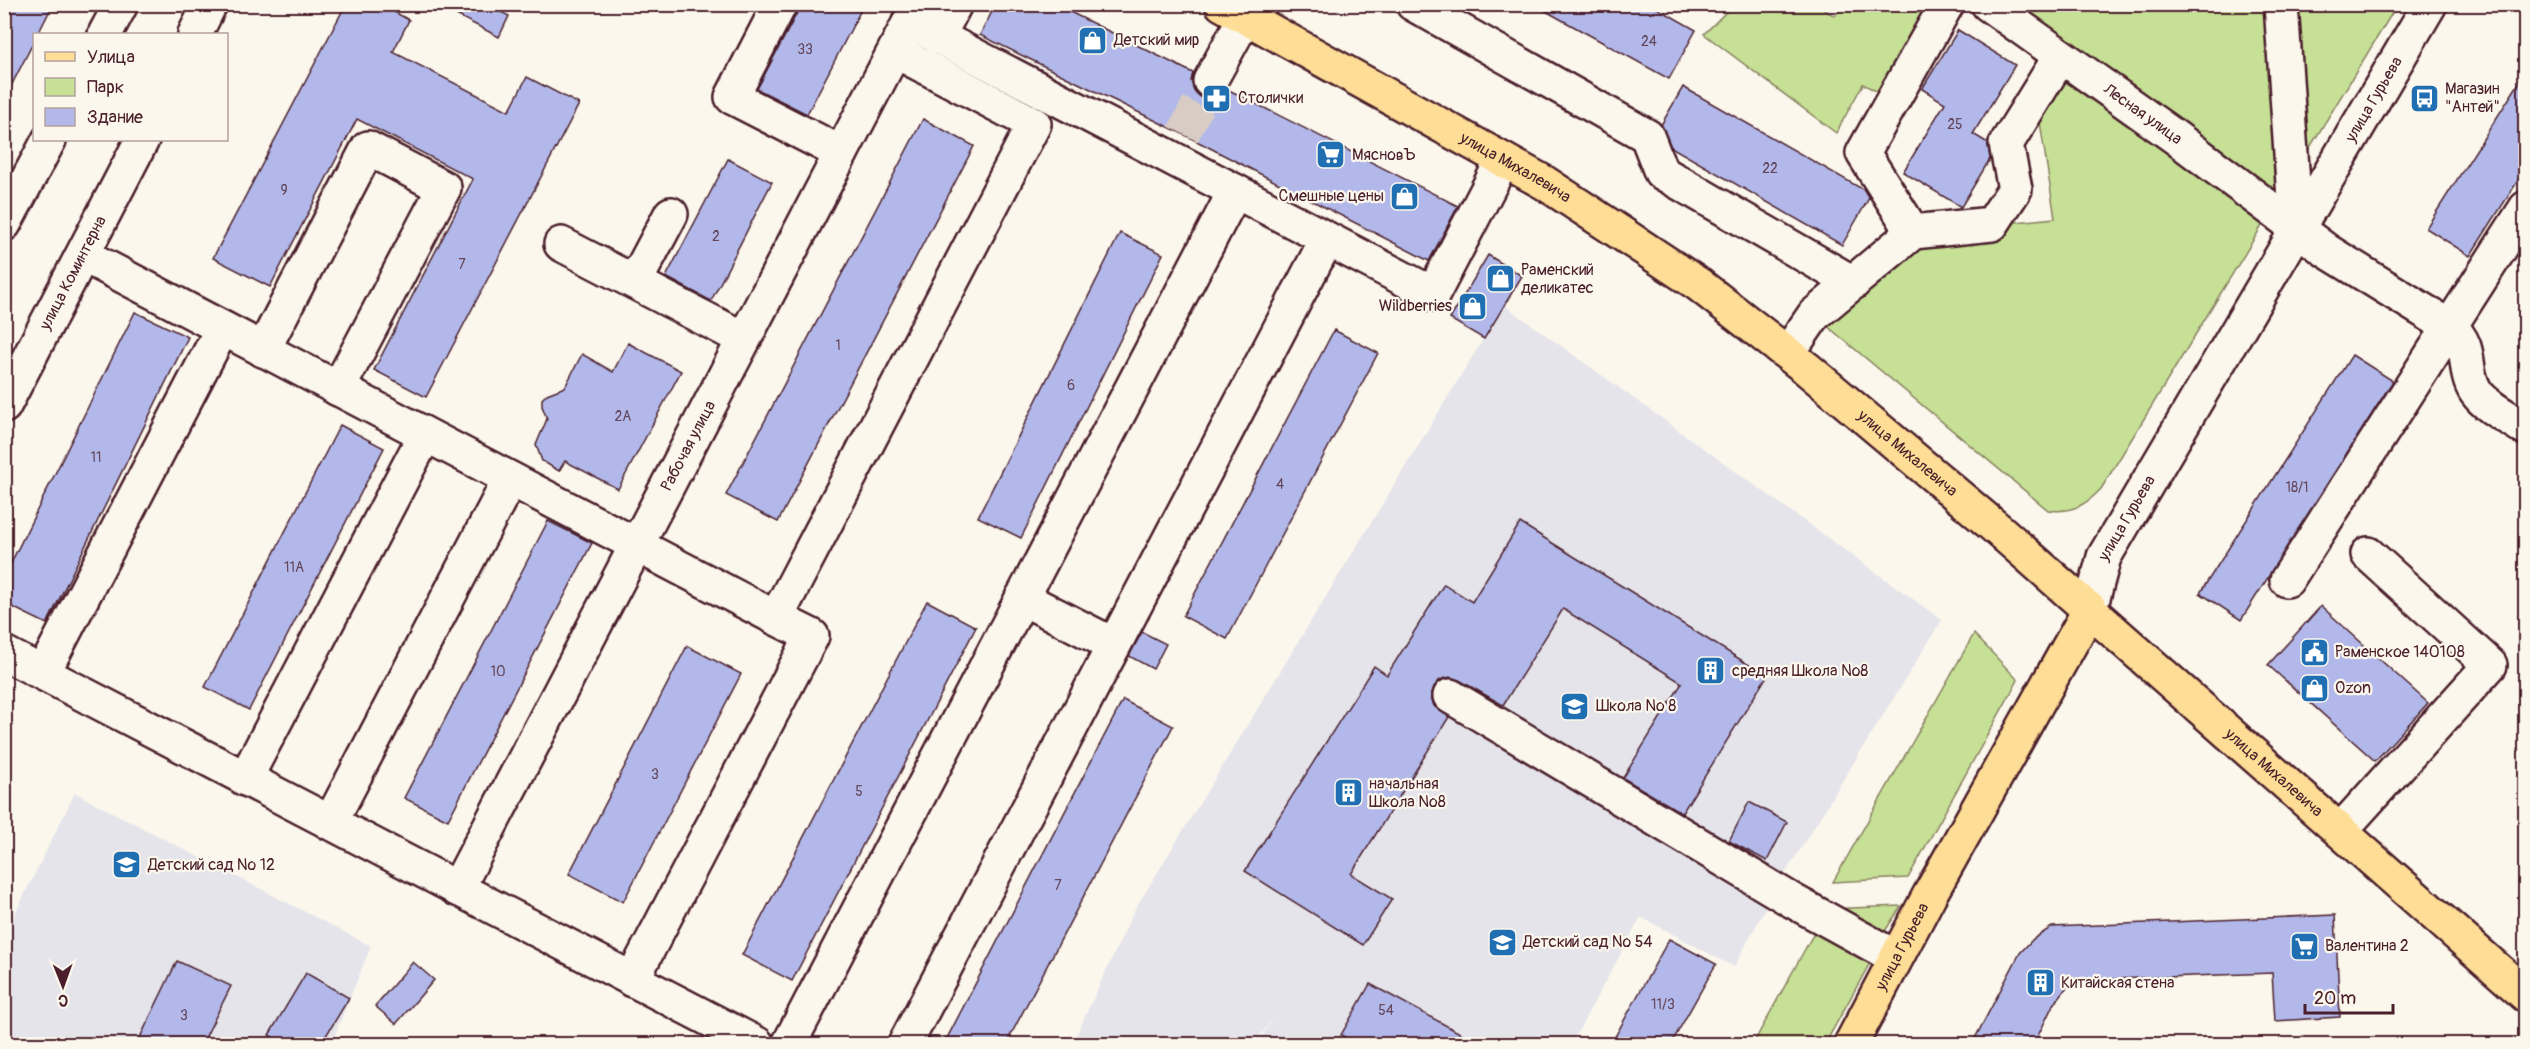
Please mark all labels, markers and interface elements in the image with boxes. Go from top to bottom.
shop icon: Детский мир [1077,24,1109,56]
place label: Детский мир [1113,30,1199,50]
legend [33,33,228,141]
house number: 24 [1641,33,1657,50]
house number: 33 [797,41,813,58]
text: Улица [87,46,135,69]
street label: улица Гурьева [2340,53,2407,147]
text: Парк [87,76,124,99]
street label: Лесная улица [2099,79,2186,149]
place label: Магазин "Антей" [2445,79,2500,117]
pharmacy icon: Столички [1201,82,1233,114]
bus stop icon: Магазин "Антей" [2408,82,2440,114]
place label: Столички [1238,88,1303,108]
text: Здание [87,106,143,129]
house number: 25 [1947,116,1963,133]
street label: улица Михалевича [1456,127,1575,207]
supermarket icon: МясновЪ [1315,139,1347,171]
place label: МясновЪ [1352,145,1416,165]
house number: 22 [1762,160,1778,177]
shop icon: Смешные цены [1389,180,1421,212]
house number: 9 [280,182,288,199]
place label: Смешные цены [1279,186,1384,206]
street label: улица Коминтерна [35,212,111,334]
house number: 2 [712,228,720,245]
house number: 7 [458,256,466,273]
place label: Раменский деликатес [1521,260,1594,298]
shop icon: Раменский деликатес [1484,263,1516,295]
shop icon: Wildberries [1457,290,1489,322]
place label: Wildberries [1379,296,1452,316]
house number: 1 [835,337,841,354]
house number: 6 [1067,377,1075,394]
street label: Рабочая улица [657,397,720,494]
street label: улица Михалевича [1853,405,1961,501]
house number: 2А [615,408,631,425]
house number: 11 [91,449,101,466]
street label: улица Гурьева [2093,472,2160,565]
house number: 4 [1276,476,1284,493]
house number: 18/1 [2285,479,2309,496]
house number: 11А [284,559,304,576]
public building icon: Раменское 140108 [2298,636,2330,668]
place label: Раменское 140108 [2335,642,2465,662]
building icon: средняя Школа №8 [1695,655,1727,687]
place label: средняя Школа №8 [1732,661,1868,681]
house number: 10 [490,663,506,680]
shop icon: Ozon [2298,672,2330,704]
place label: Ozon [2335,678,2371,698]
school or university icon: Школа № 8 [1559,690,1591,722]
place label: Школа № 8 [1596,696,1676,716]
street label: улица Михалевича [2220,723,2327,821]
house number: 3 [651,766,659,783]
place label: начальная Школа №8 [1369,774,1446,812]
building icon: начальная Школа №8 [1332,777,1364,809]
house number: 5 [855,783,863,800]
school or university icon: Детский сад № 12 [111,849,143,881]
place label: Детский сад № 12 [147,855,275,875]
house number: 7 [1054,877,1062,894]
street label: улица Гурьева [1871,900,1934,995]
school or university icon: Детский сад № 54 [1486,926,1518,958]
supermarket icon: Валентина 2 [2288,930,2320,962]
place label: Детский сад № 54 [1522,932,1653,952]
place label: Валентина 2 [2325,936,2409,956]
north arrow [33,956,93,1016]
building icon: Китайская стена [2024,967,2056,999]
place label: Китайская стена [2061,973,2174,993]
scale bar [2305,977,2394,1015]
text: 20 m [2314,987,2356,1010]
text: С [58,990,68,1010]
house number: 11/3 [1651,996,1675,1013]
house number: 54 [1378,1002,1394,1019]
house number: 3 [180,1007,188,1024]

